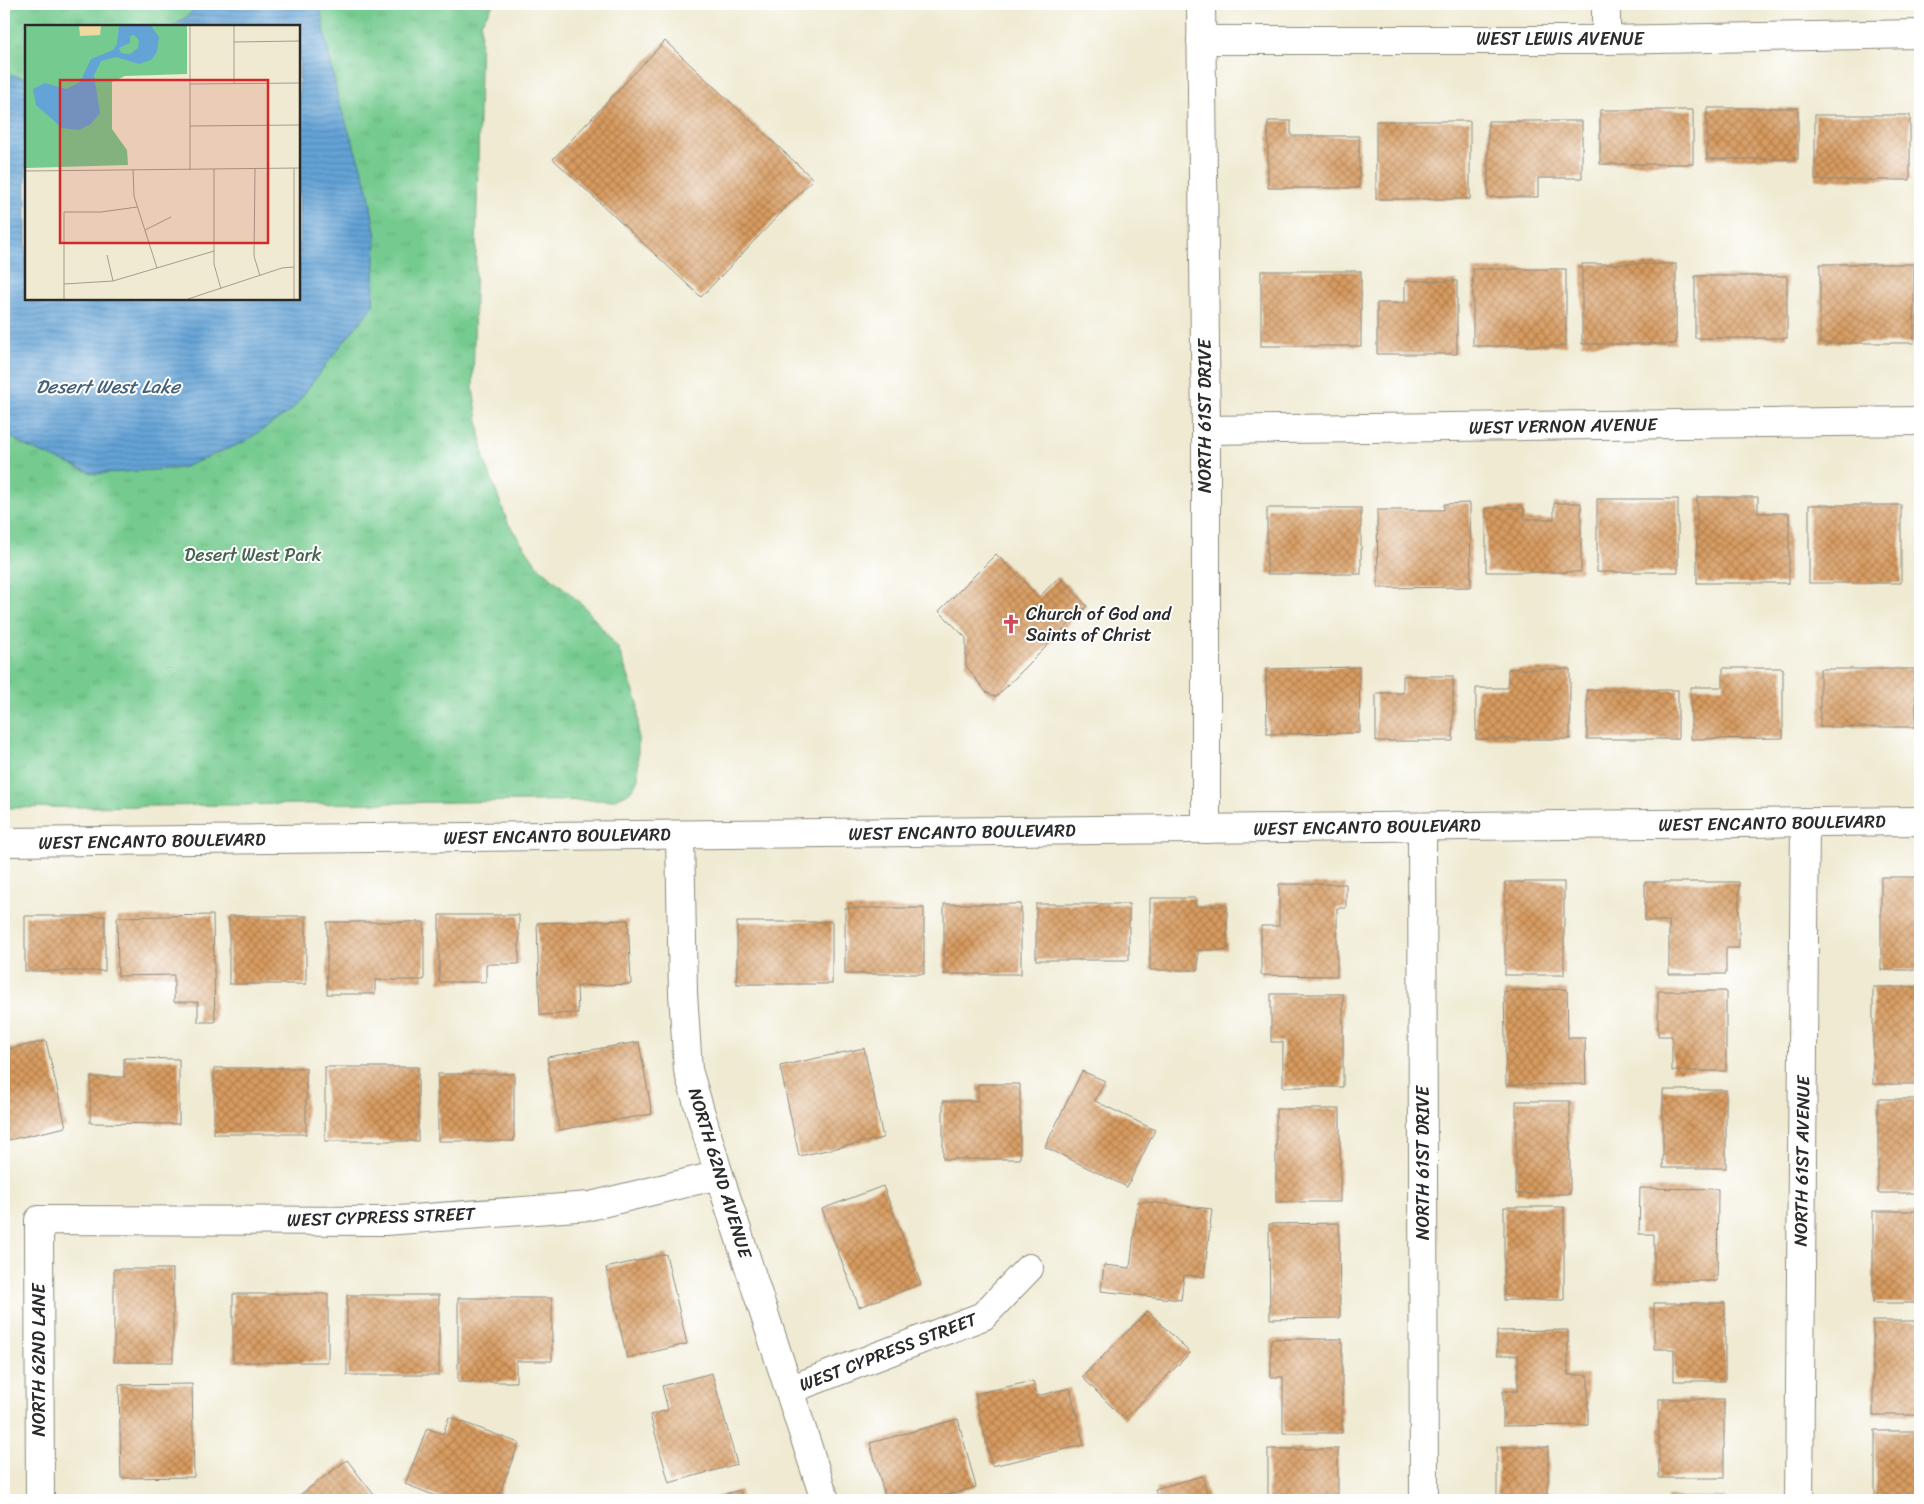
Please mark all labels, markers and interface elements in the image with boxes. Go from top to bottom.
street label: WEST LEWIS AVENUE [1476,23,1645,55]
inset map [25,25,300,300]
street label: NORTH 61ST DRIVE [1189,338,1221,493]
water label: Desert West Lake [36,370,182,403]
street label: WEST VERNON AVENUE [1469,408,1658,444]
park label: Desert West Park [185,539,322,571]
place label: Church of God and Saints of Christ [1026,598,1172,651]
church icon: Church of God and Saints of Christ [1000,613,1022,635]
street label: WEST ENCANTO BOULEVARD [1658,805,1886,841]
street label: WEST ENCANTO BOULEVARD [1253,809,1481,845]
street label: WEST ENCANTO BOULEVARD [848,814,1076,850]
street label: WEST ENCANTO BOULEVARD [443,818,671,854]
street label: WEST ENCANTO BOULEVARD [38,823,266,859]
street label: NORTH 61ST AVENUE [1785,1074,1820,1247]
street label: NORTH 62ND AVENUE [679,1084,761,1263]
street label: NORTH 61ST DRIVE [1407,1085,1439,1240]
street label: WEST CYPRESS STREET [286,1198,477,1236]
street label: NORTH 62ND LANE [23,1283,55,1436]
street label: WEST CYPRESS STREET [794,1303,983,1401]

